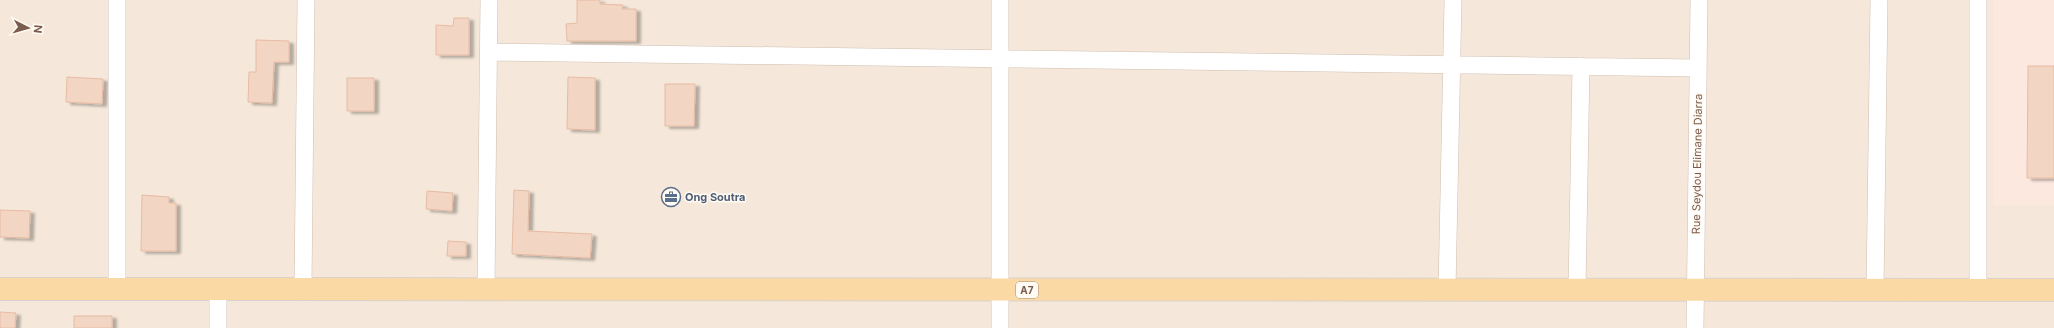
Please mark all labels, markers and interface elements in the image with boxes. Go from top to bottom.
north arrow [8,8,48,48]
text: N [31,24,45,34]
street label: Rue Seydou Elimane Diarra [1689,94,1705,234]
office icon: Ong Soutra [660,186,682,208]
place label: Ong Soutra [685,190,745,204]
road number: A7 [1016,282,1038,298]

